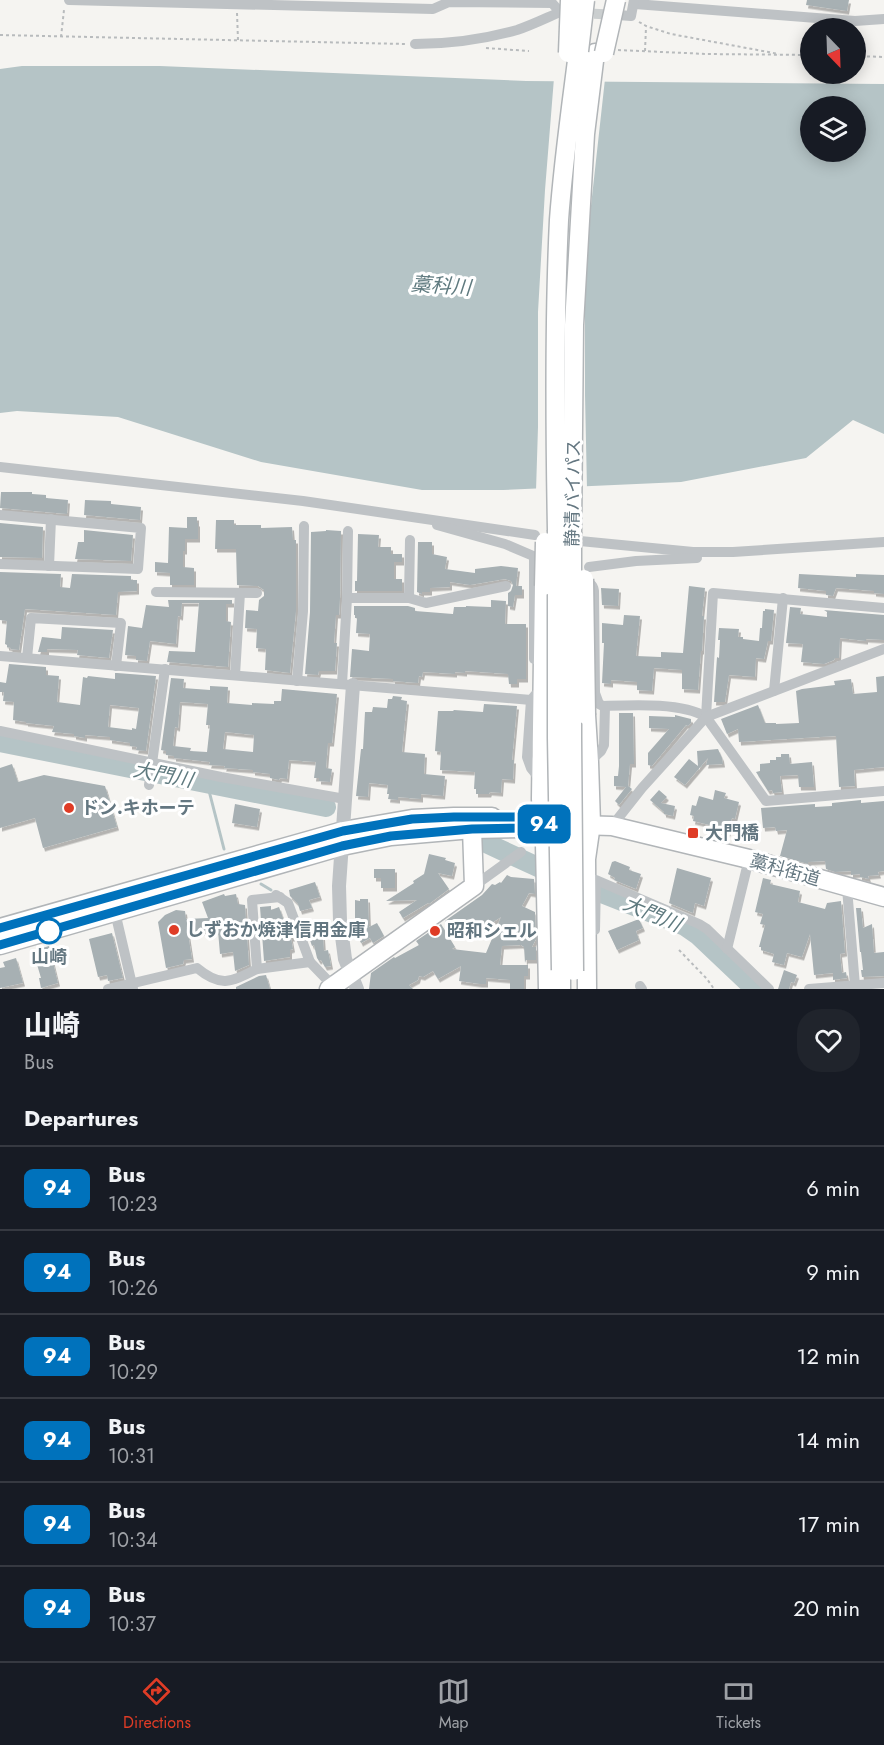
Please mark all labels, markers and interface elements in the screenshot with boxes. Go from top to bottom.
north arrow [800,18,866,84]
map controls [800,18,866,162]
button: layers [800,96,866,162]
water label: 藁科川 [410,269,474,303]
street label: 静清バイパス [559,439,587,547]
water label: 大門川 [131,755,197,795]
place label: ドン.キホーテ [81,795,195,821]
marker: ドン.キホーテ [62,801,76,815]
line badge: 94 [517,804,571,844]
text: 94 [530,809,558,839]
place label: 大門橋 [705,820,759,846]
marker: 大門橋 [686,826,700,840]
street label: 藁科街道 [747,848,823,892]
water label: 大門川 [619,889,687,940]
place label: しずおか焼津信用金庫 [186,917,366,943]
marker: 山崎 [36,918,62,944]
place label: 昭和シェル [447,918,537,944]
marker: しずおか焼津信用金庫 [167,923,181,937]
marker: 昭和シェル [428,924,442,938]
place label: 山崎 [31,944,67,970]
text: 山崎 [24,1005,80,1046]
button: heart [797,1009,860,1072]
text: Bus [24,1048,54,1077]
text: Departures [24,1102,138,1134]
text: Bus [108,1158,145,1190]
text: 6 min [806,1172,860,1204]
text: 94 [43,1173,71,1203]
text: 10:23 [108,1190,157,1219]
text: Bus [108,1242,145,1274]
text: 9 min [806,1256,860,1288]
text: 94 [43,1257,71,1287]
text: 10:26 [108,1274,158,1303]
text: Bus [108,1326,145,1358]
text: 12 min [797,1340,860,1372]
text: 94 [43,1341,71,1371]
text: 10:29 [108,1358,158,1387]
text: Bus [108,1410,145,1442]
text: 14 min [796,1424,860,1456]
text: 94 [43,1425,71,1455]
text: 10:31 [108,1442,155,1471]
text: Bus [108,1494,145,1526]
text: 17 min [798,1508,860,1540]
text: 94 [43,1509,71,1539]
text: 10:34 [108,1526,158,1555]
text: Bus [108,1578,145,1610]
text: 20 min [793,1592,860,1624]
text: 94 [43,1593,71,1623]
text: 10:37 [108,1610,156,1639]
tab: Directions [123,1675,191,1734]
tab: Map [437,1675,470,1734]
tab: Tickets [716,1675,761,1734]

